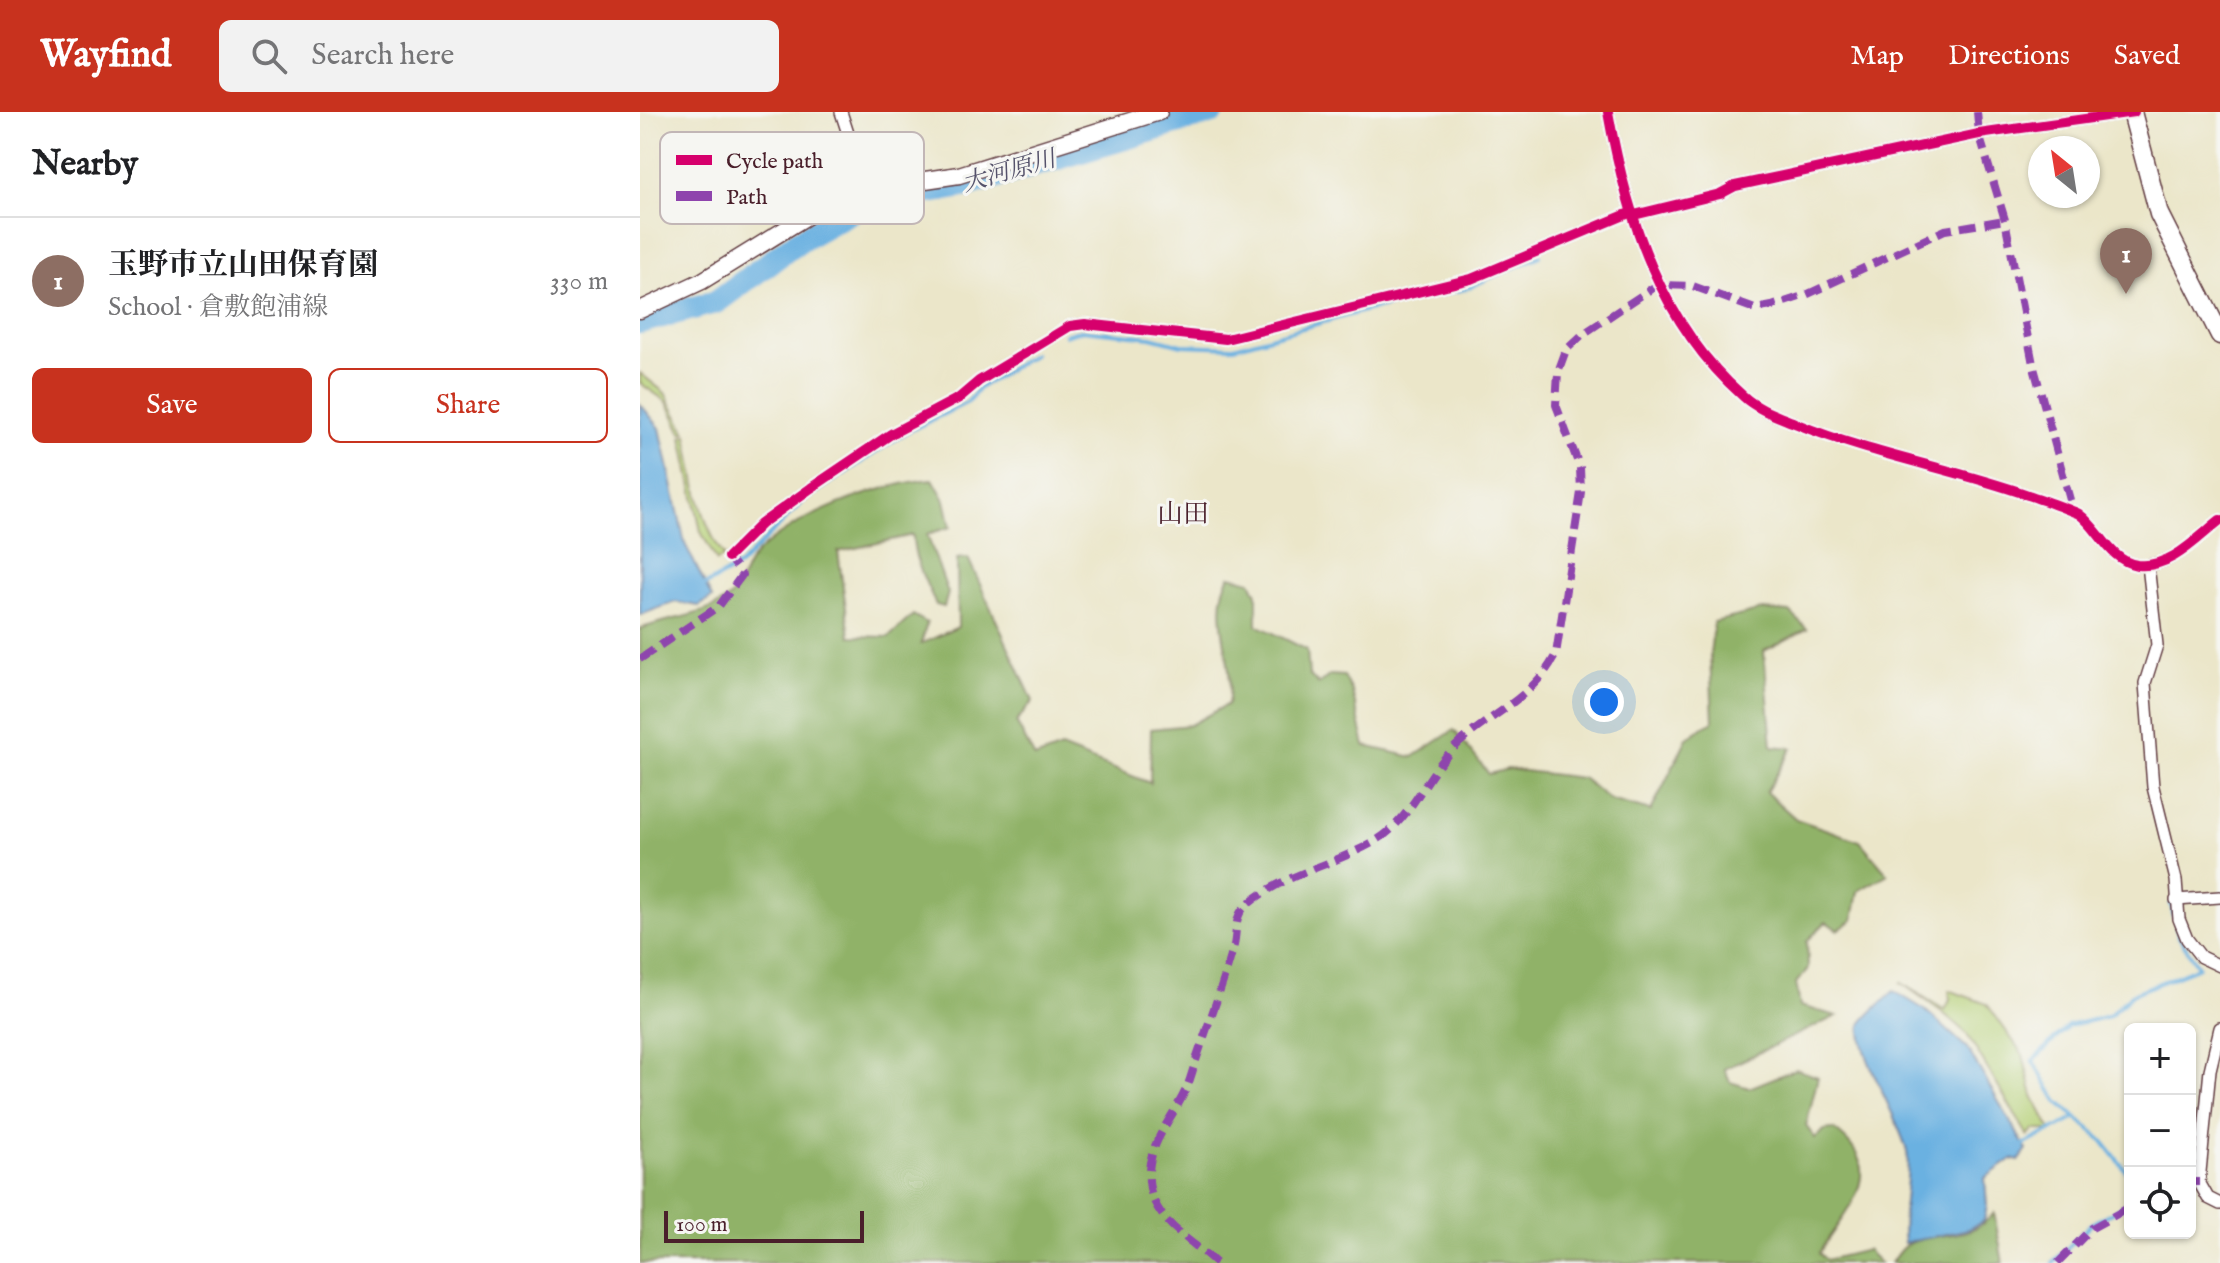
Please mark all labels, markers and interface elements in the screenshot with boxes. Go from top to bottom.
search box [219,20,779,92]
text: Wayfind [40,32,171,80]
icon: search [247,34,291,78]
text: Search here [311,37,454,75]
text: Map [1850,39,1904,74]
text: Directions [1948,39,2070,74]
text: Saved [2114,39,2180,74]
legend [660,132,924,224]
north arrow [2028,136,2100,208]
text: Nearby [32,143,138,186]
water label: 大河原川 [959,143,1062,200]
text: Cycle path [726,148,823,176]
text: Path [726,184,768,212]
pin: 1 [2100,228,2152,294]
text: 玉野市立山田保育園 [108,247,378,285]
text: 1 [53,265,63,298]
text: 330 m [550,265,608,298]
text: School · 倉敷飽浦線 [108,291,328,324]
button: Save [32,368,312,443]
button: Share [328,368,608,443]
district label: 山田 [1157,498,1209,531]
your location [1584,682,1624,722]
map controls [2124,1023,2196,1239]
button: + [2124,1023,2196,1095]
button: − [2124,1095,2196,1167]
button: locate [2124,1167,2196,1239]
scale bar [664,1207,864,1243]
text: 100 m [676,1211,728,1239]

